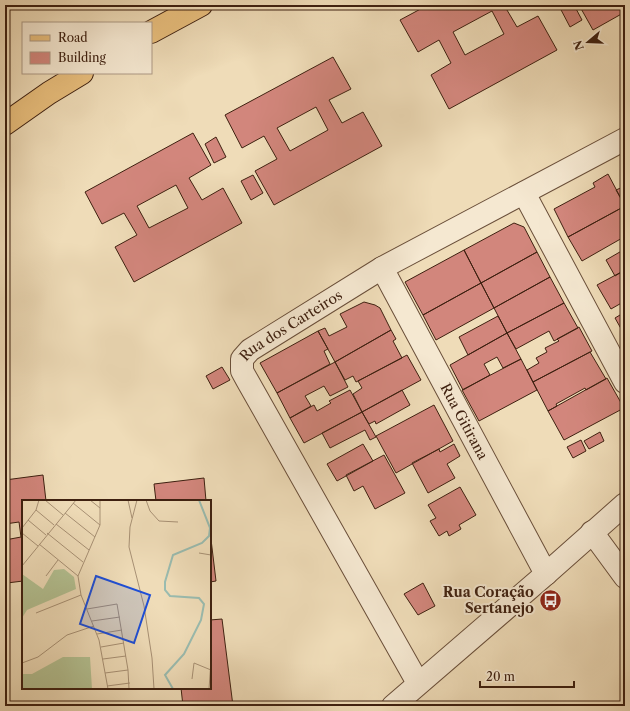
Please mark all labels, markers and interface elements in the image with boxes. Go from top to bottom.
legend [22,22,152,74]
north arrow [568,22,608,62]
text: Road [58,30,88,45]
text: N [570,38,587,52]
text: Building [58,50,106,65]
street label: Rua dos Carteiros [236,286,346,365]
street label: Rua Gitirana [436,380,492,463]
inset map [22,500,211,689]
place label: Rua Coração Sertanejo [443,583,534,617]
bus stop icon: Rua Coração Sertanejo [537,587,563,613]
scale bar [480,663,574,689]
text: 20 m [486,669,515,684]

